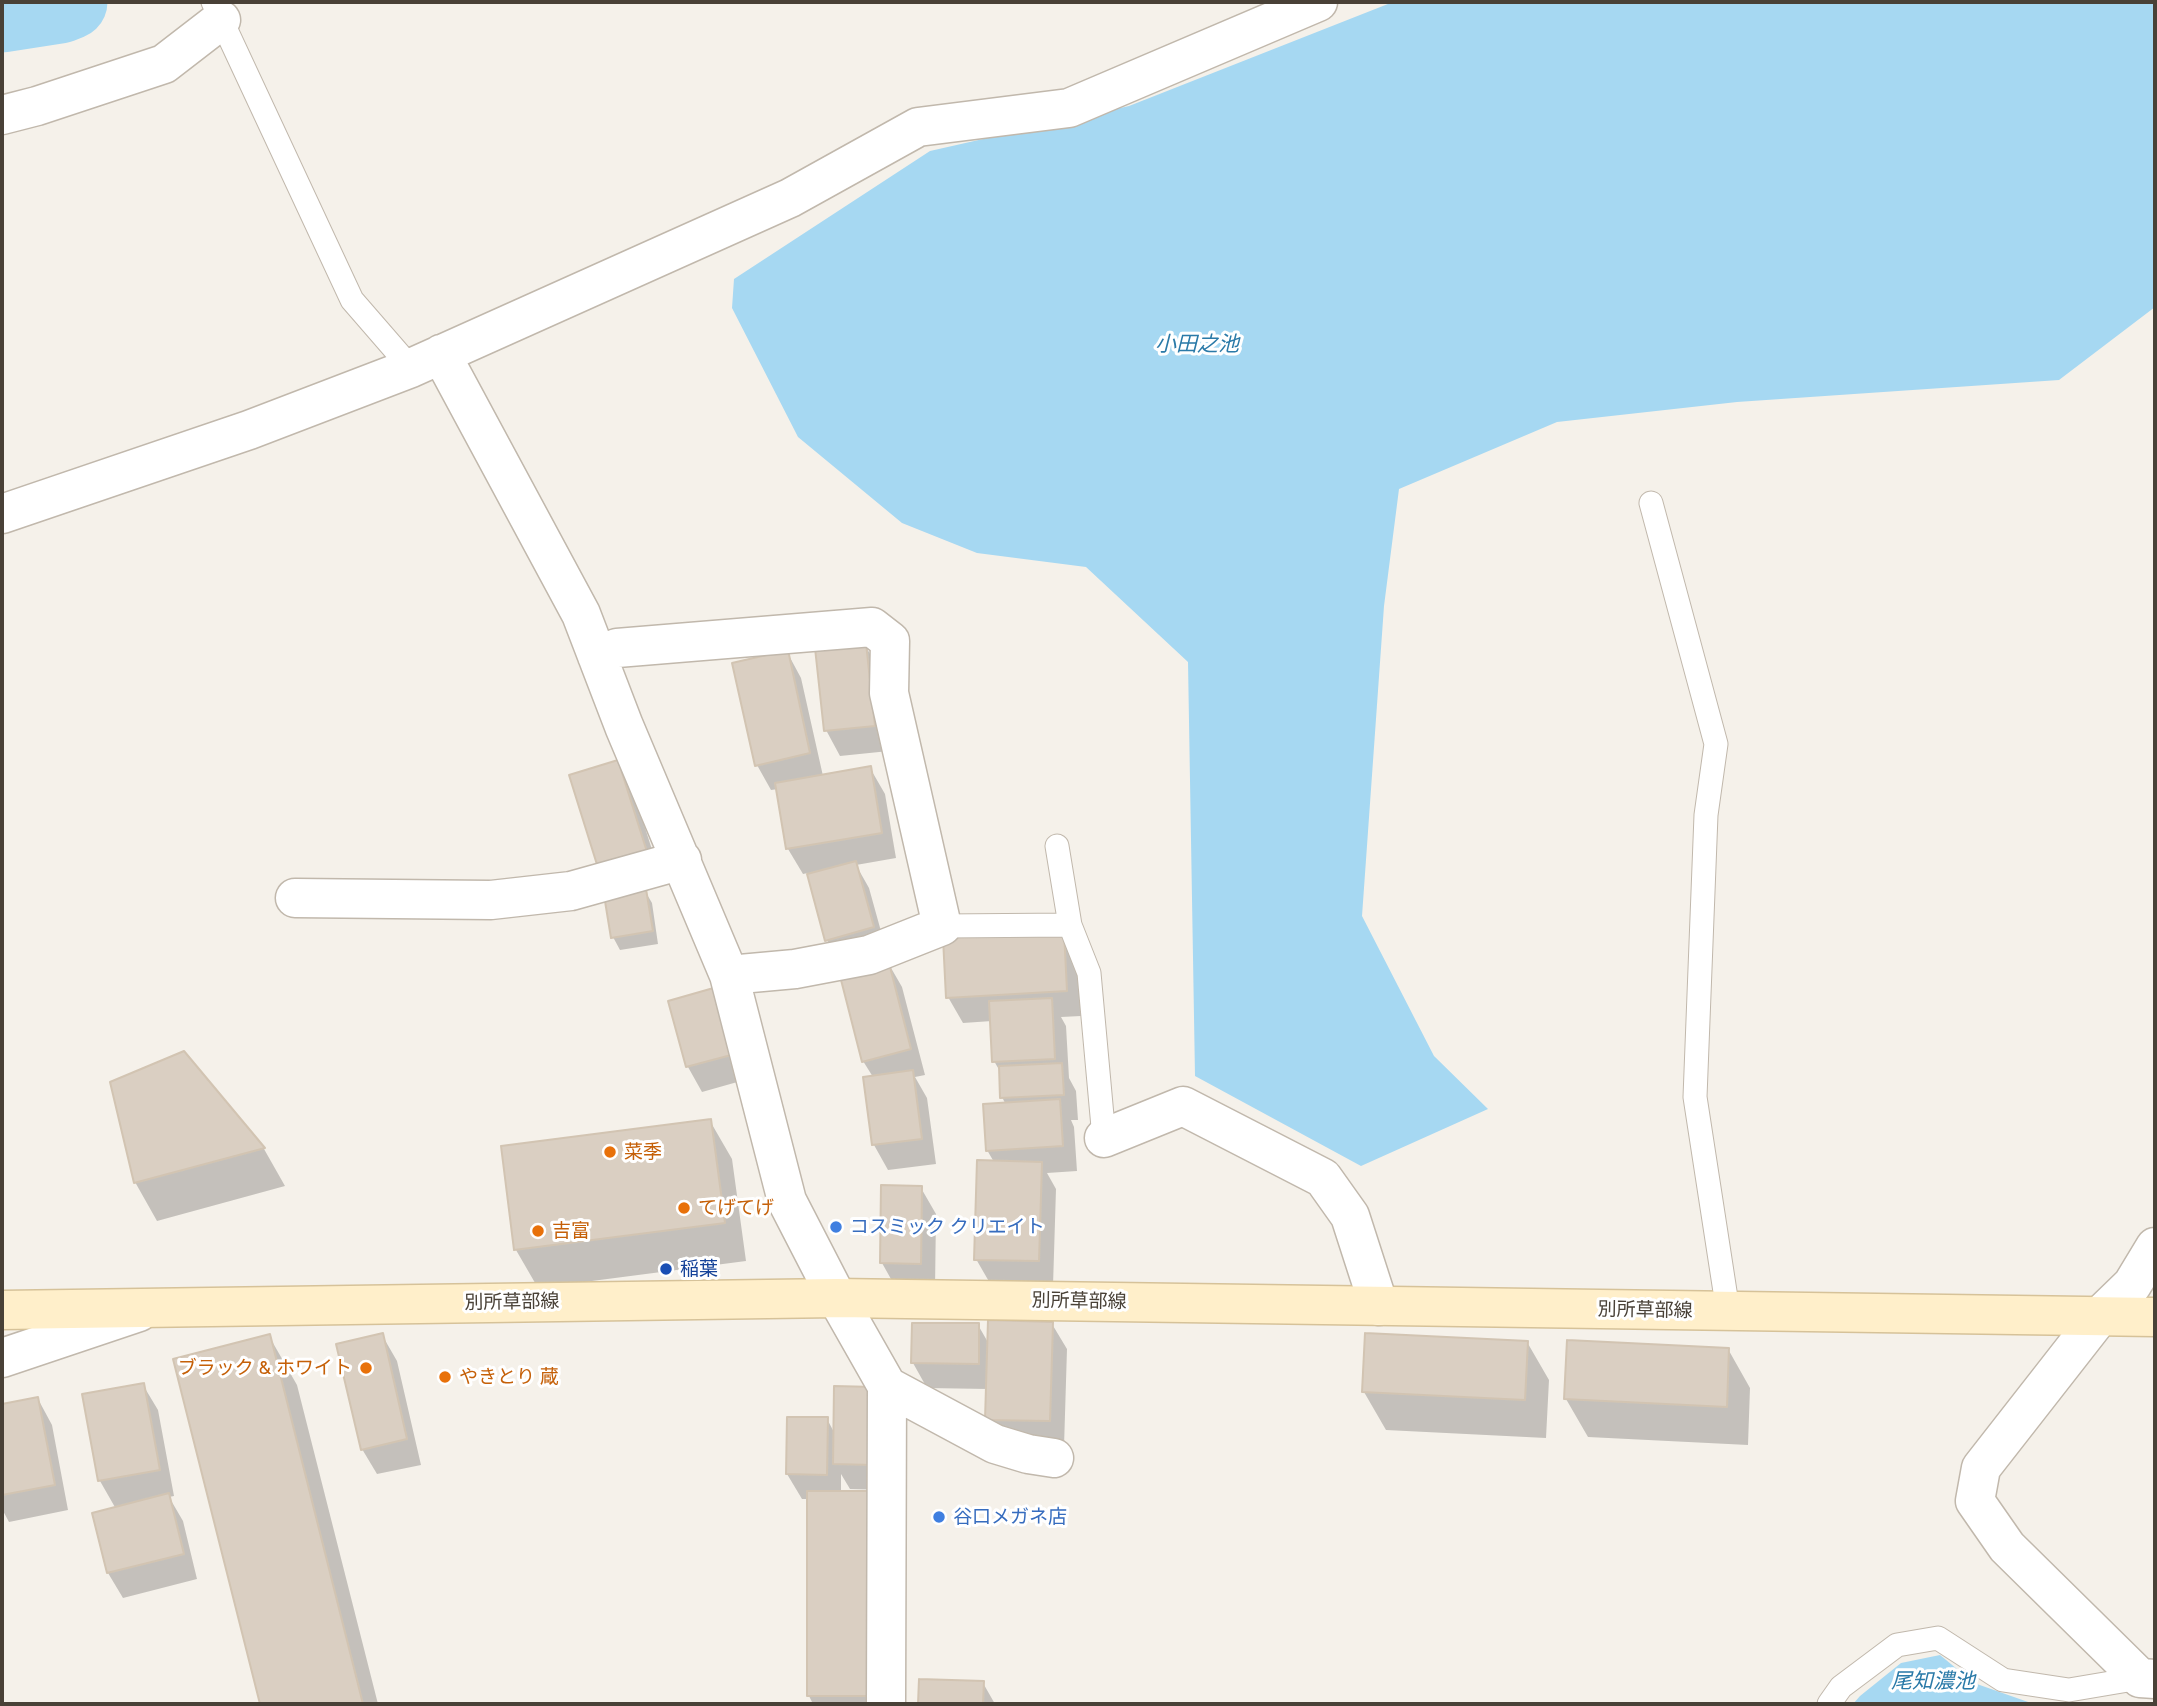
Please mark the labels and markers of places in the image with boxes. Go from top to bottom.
place label: 菜季 [624,1141,662,1163]
marker: 菜季 [602,1144,618,1160]
place label: てげてげ [698,1197,774,1219]
marker: てげてげ [676,1200,692,1216]
place label: コスミック クリエイト [850,1216,1045,1238]
marker: コスミック クリエイト [828,1219,844,1235]
place label: 吉富 [552,1220,590,1242]
marker: 吉富 [530,1223,546,1239]
place label: 稲葉 [680,1258,718,1280]
marker: 稲葉 [658,1261,674,1277]
place label: ブラック & ホワイト [178,1357,352,1379]
marker: ブラック & ホワイト [358,1360,374,1376]
place label: やきとり 蔵 [459,1366,559,1388]
marker: やきとり 蔵 [437,1369,453,1385]
place label: 谷口メガネ店 [953,1506,1067,1528]
marker: 谷口メガネ店 [931,1509,947,1525]

